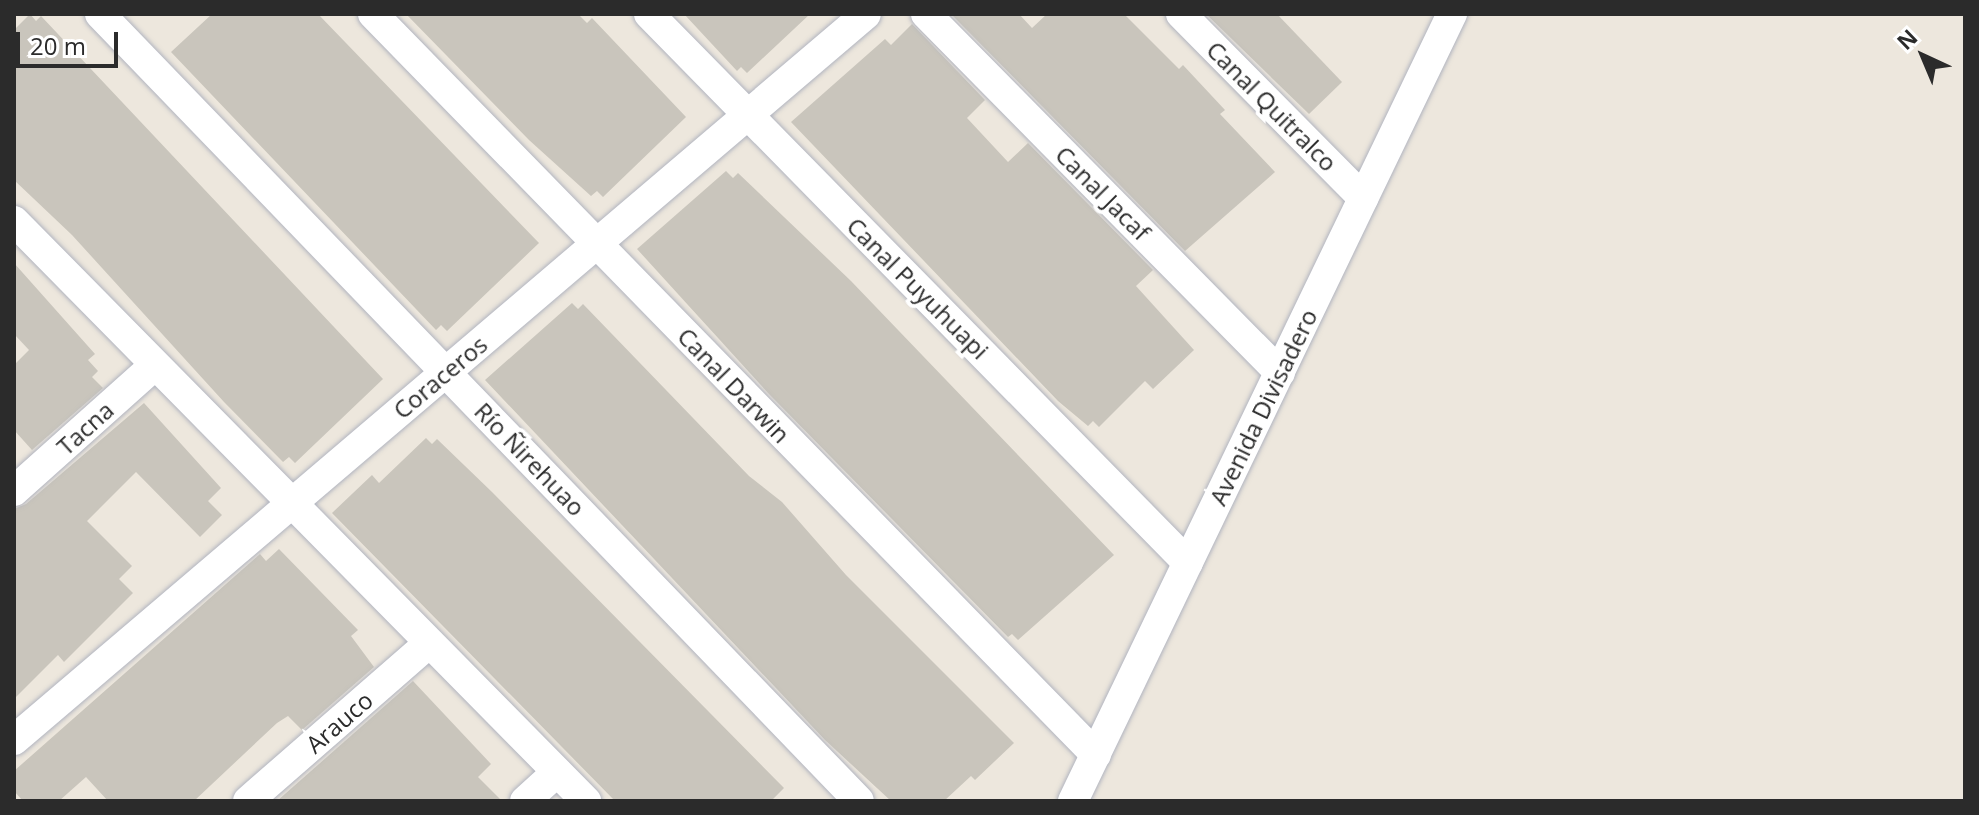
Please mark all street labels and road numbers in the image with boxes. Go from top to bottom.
street label: Canal Quitralco [1201,35,1343,177]
street label: Canal Jacaf [1050,140,1156,246]
street label: Canal Puyuhuapi [841,211,995,365]
street label: Avenida Divisadero [1203,304,1323,510]
street label: Canal Darwin [672,322,796,448]
street label: Coraceros [387,330,493,424]
street label: Tacna [51,395,119,461]
street label: Río Ñirehuao [469,396,591,522]
street label: Arauco [300,685,378,759]

